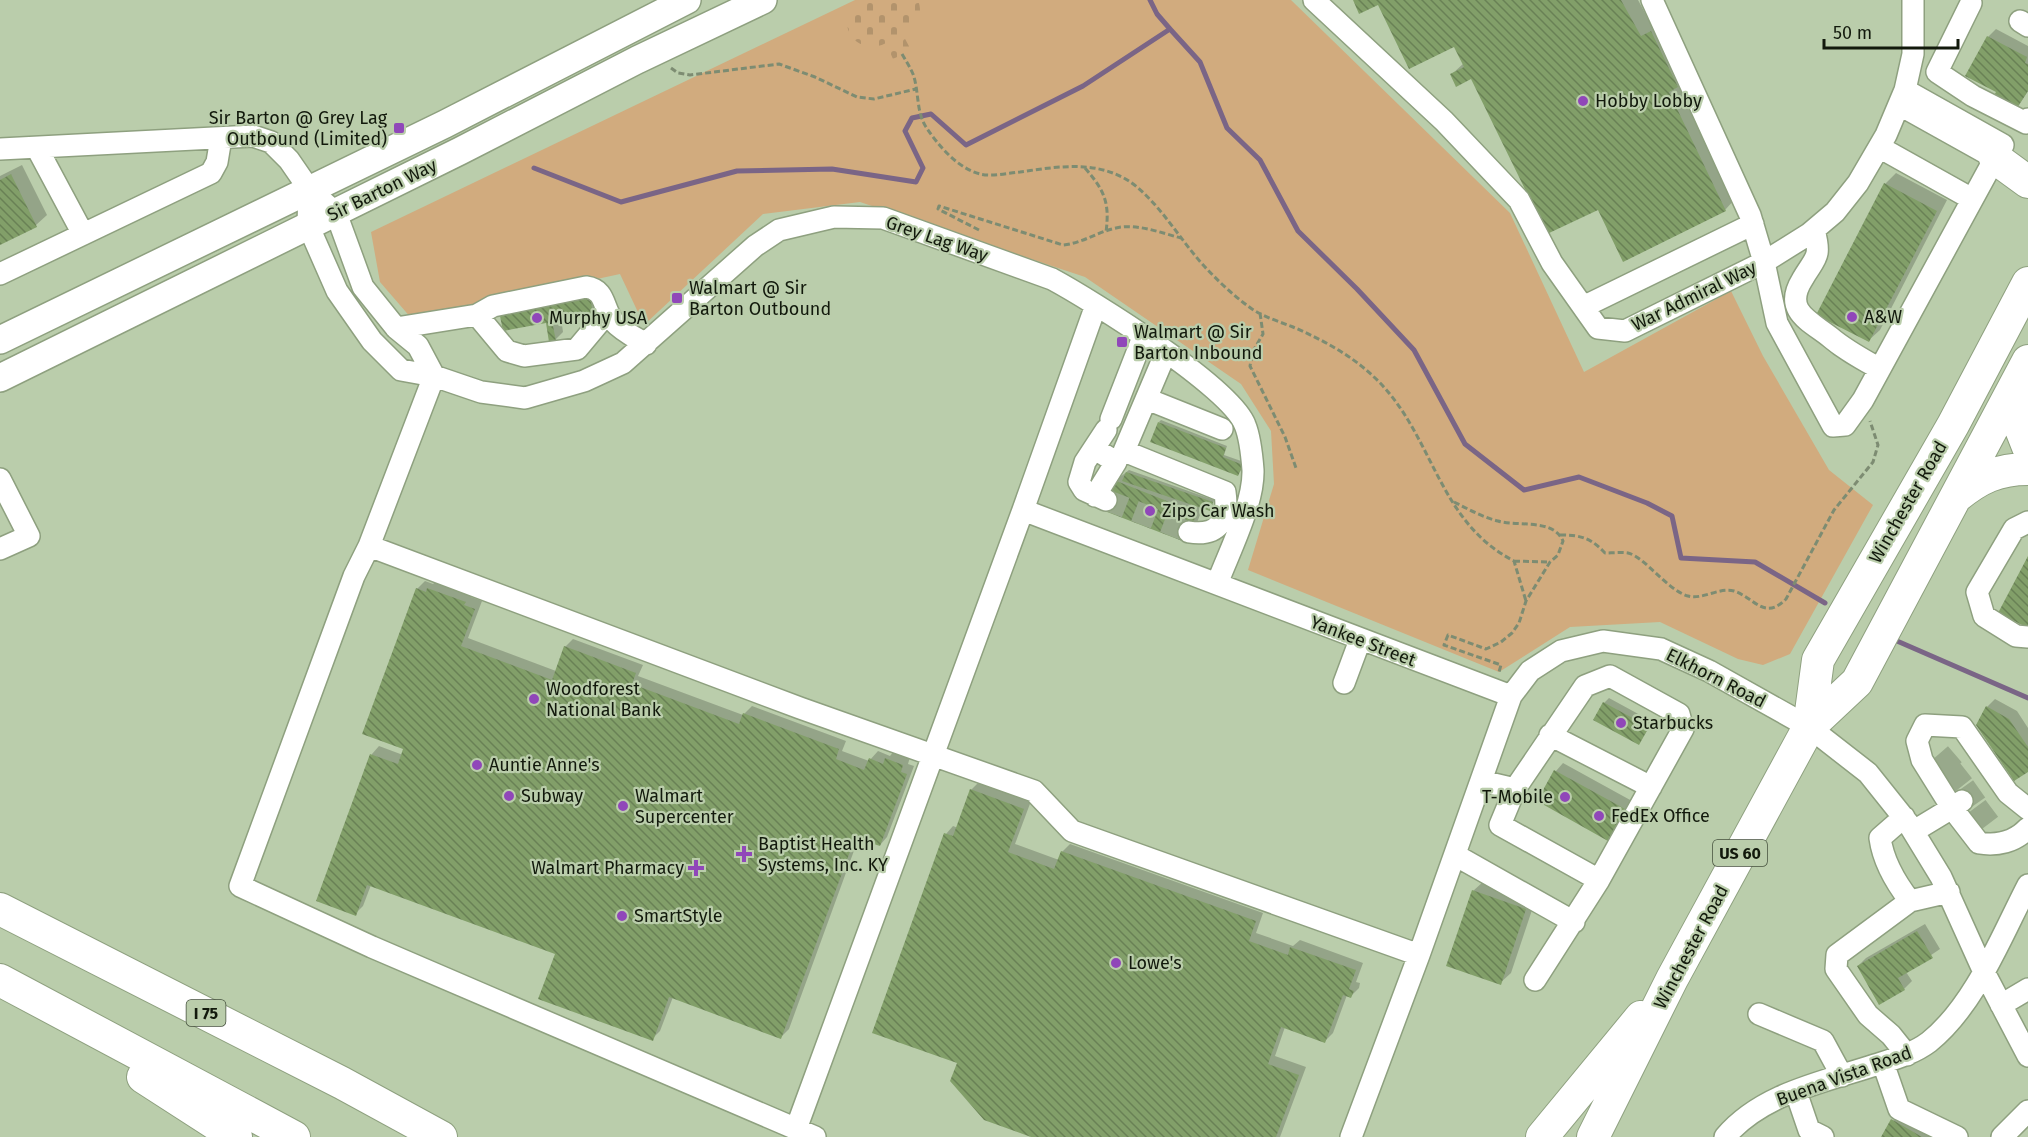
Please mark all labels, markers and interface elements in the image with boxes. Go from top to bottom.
scale bar [1824,12,1958,50]
text: 50 m [1833,22,1872,44]
place label: Hobby Lobby [1595,90,1702,112]
marker: Hobby Lobby [1576,94,1590,108]
place label: Sir Barton @ Grey Lag Outbound (Limited) [209,107,388,150]
marker: Sir Barton @ Grey Lag Outbound (Limited) [392,121,406,135]
street label: Sir Barton Way [324,154,440,226]
street label: Grey Lag Way [883,211,991,267]
street label: War Admiral Way [1628,256,1760,336]
place label: Walmart @ Sir Barton Outbound [689,277,831,320]
marker: Walmart @ Sir Barton Outbound [670,291,684,305]
place label: A&W [1864,306,1902,328]
place label: Murphy USA [549,307,648,329]
marker: A&W [1845,310,1859,324]
marker: Murphy USA [530,311,544,325]
place label: Walmart @ Sir Barton Inbound [1134,321,1263,364]
marker: Walmart @ Sir Barton Inbound [1115,335,1129,349]
street label: Winchester Road [1864,437,1952,567]
place label: Zips Car Wash [1162,500,1275,522]
marker: Zips Car Wash [1143,504,1157,518]
street label: Yankee Street [1307,611,1419,671]
street label: Elkhorn Road [1663,643,1769,713]
place label: Woodforest National Bank [546,678,662,721]
marker: Woodforest National Bank [527,692,541,706]
place label: Starbucks [1633,712,1713,734]
marker: Starbucks [1614,716,1628,730]
place label: Auntie Anne's [489,754,600,776]
marker: Auntie Anne's [470,758,484,772]
place label: Subway [521,785,583,807]
place label: Walmart Supercenter [635,785,734,828]
place label: T-Mobile [1482,786,1553,808]
marker: Subway [502,789,516,803]
marker: T-Mobile [1558,790,1572,804]
marker: Walmart Supercenter [616,799,630,813]
place label: FedEx Office [1611,805,1710,827]
marker: FedEx Office [1592,809,1606,823]
place label: Baptist Health Systems, Inc. KY [758,833,888,876]
road number: US 60 [1713,840,1767,866]
marker: Baptist Health Systems, Inc. KY [735,845,753,863]
place label: Walmart Pharmacy [531,857,684,879]
marker: Walmart Pharmacy [689,861,703,875]
street label: Winchester Road [1649,881,1733,1013]
place label: SmartStyle [634,905,723,927]
marker: SmartStyle [615,909,629,923]
place label: Lowe's [1128,952,1182,974]
marker: Lowe's [1109,956,1123,970]
road number: I 75 [186,1000,226,1026]
street label: Buena Vista Road [1773,1041,1915,1111]

